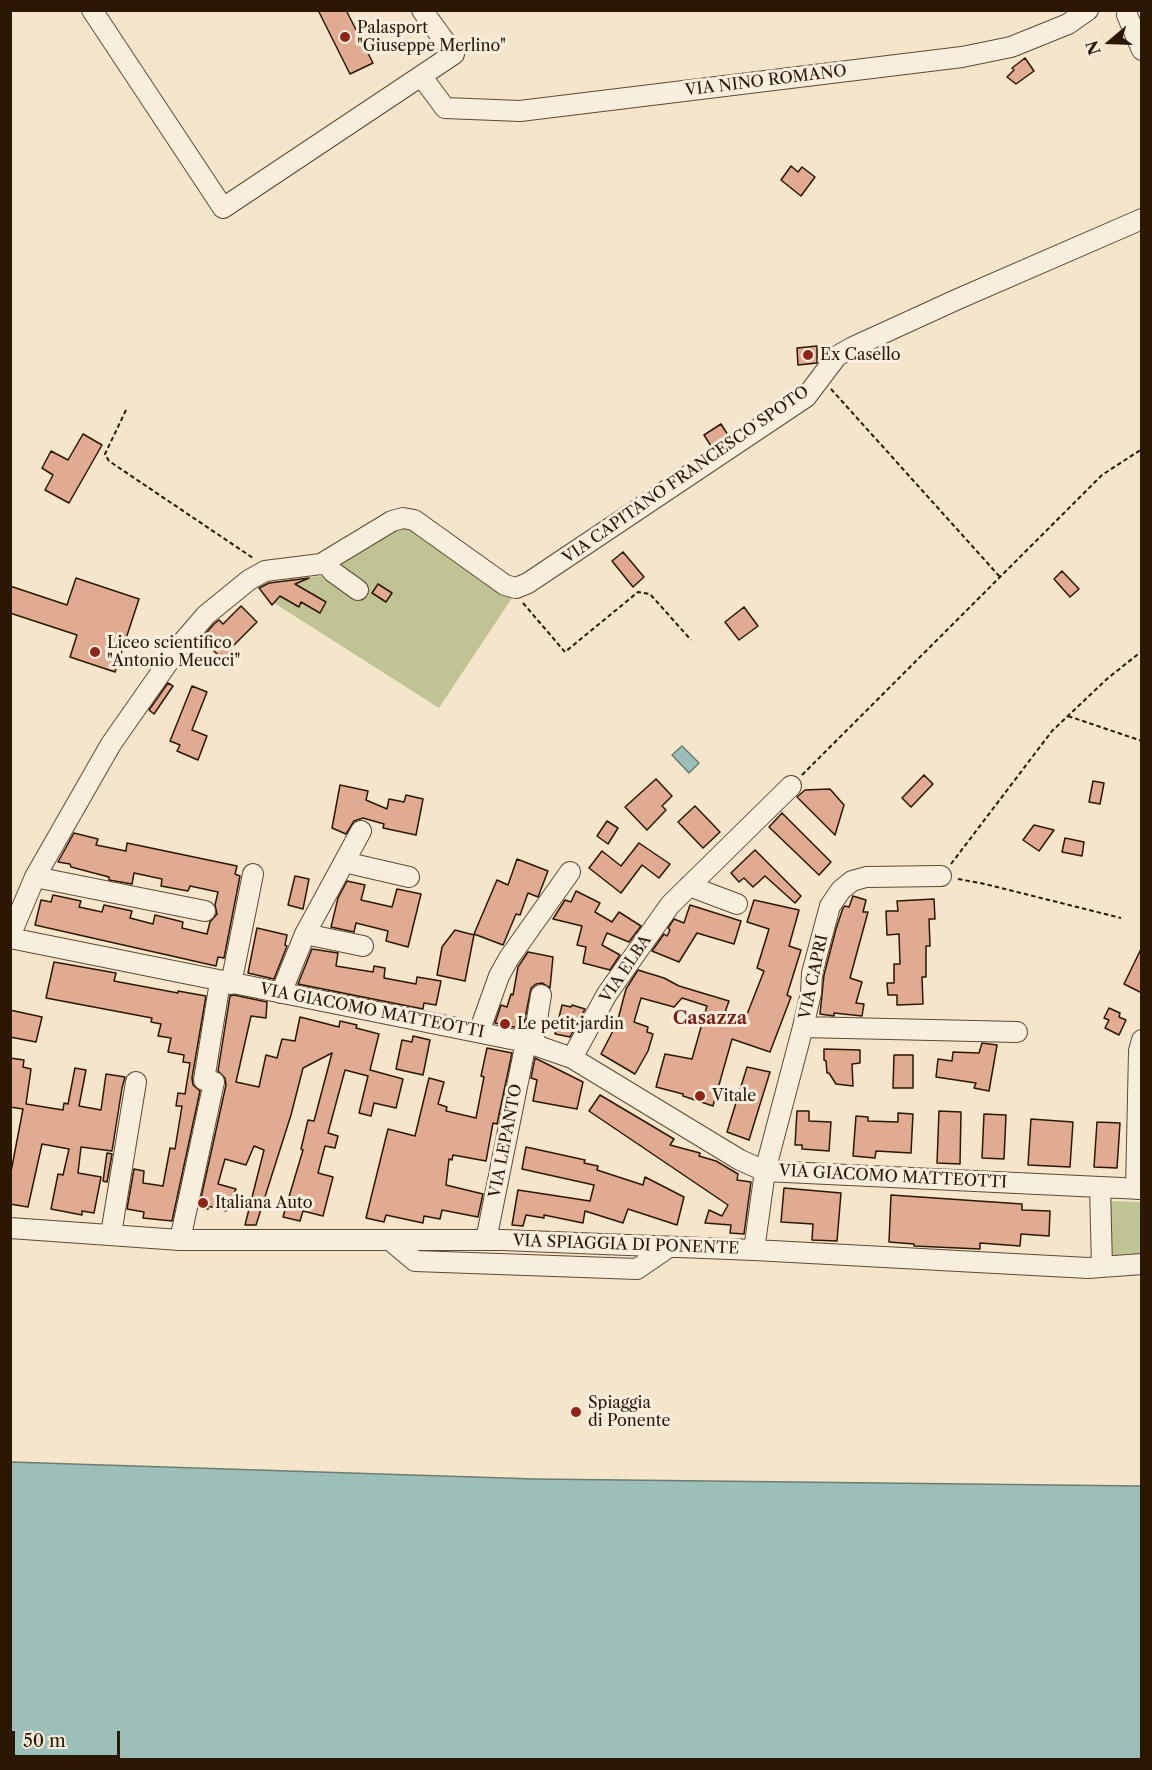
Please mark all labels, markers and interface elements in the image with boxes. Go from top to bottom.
north arrow [1080,12,1140,72]
place label: Palasport "Giuseppe Merlino" [357,18,506,56]
marker: Palasport "Giuseppe Merlino" [338,30,352,44]
text: N [1081,38,1105,58]
street label: VIA NINO ROMANO [684,62,848,100]
place label: Ex Casello [820,345,901,365]
marker: Ex Casello [801,348,815,362]
street label: VIA CAPITANO FRANCESCO SPOTO [559,382,813,568]
place label: Liceo scientifico "Antonio Meucci" [107,633,240,671]
marker: Liceo scientifico "Antonio Meucci" [88,645,102,659]
street label: VIA ELBA [596,931,656,1007]
street label: VIA CAPRI [796,933,832,1021]
street label: VIA GIACOMO MATTEOTTI [258,980,486,1042]
district label: Casazza [673,1008,747,1030]
place label: Le petit jardin [517,1014,624,1034]
marker: Le petit jardin [498,1017,512,1031]
street label: VIA LEPANTO [486,1083,526,1199]
place label: Vitale [712,1086,756,1106]
marker: Vitale [693,1089,707,1103]
street label: VIA GIACOMO MATTEOTTI [779,1161,1007,1193]
place label: Italiana Auto [215,1193,313,1213]
marker: Italiana Auto [196,1196,210,1210]
street label: VIA SPIAGGIA DI PONENTE [513,1231,739,1259]
place label: Spiaggia di Ponente [588,1393,670,1431]
marker: Spiaggia di Ponente [569,1405,583,1419]
scale bar [15,1719,123,1757]
text: 50 m [23,1730,66,1752]

